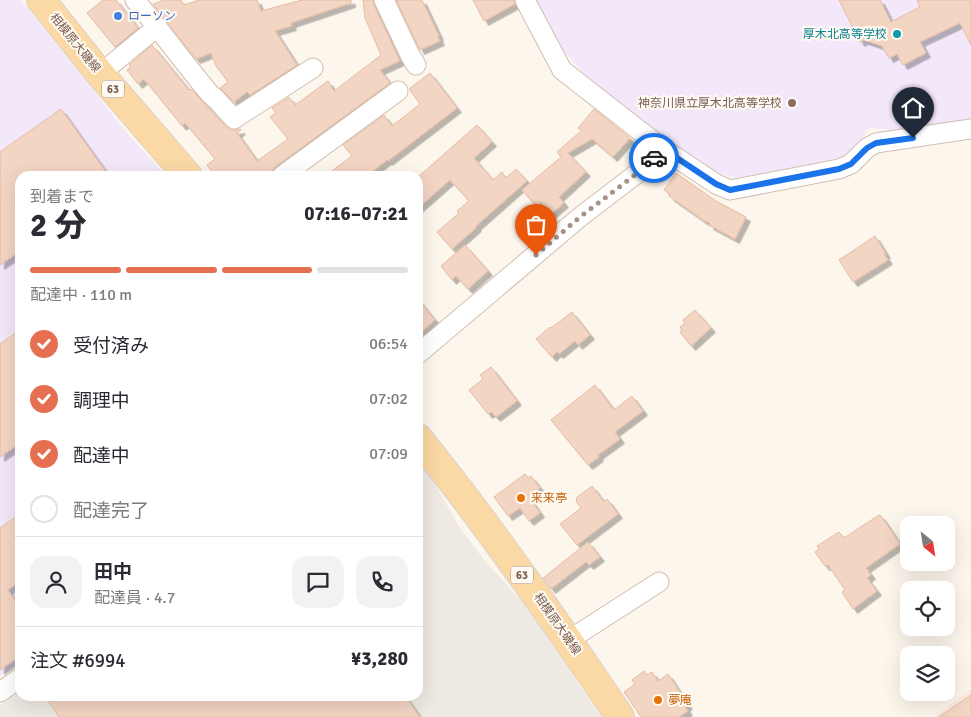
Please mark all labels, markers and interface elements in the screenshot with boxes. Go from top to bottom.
place label: ローソン [128,9,176,24]
street label: 相模原大磯線 [47,10,103,76]
marker: ローソン [112,10,124,22]
place label: 厚木北高等学校 [803,27,887,42]
marker: 厚木北高等学校 [891,28,903,40]
road number: 63 [102,80,124,98]
pin [892,87,934,138]
icon: home [899,94,927,122]
place label: 神奈川県立厚木北高等学校 [638,96,782,111]
marker: 神奈川県立厚木北高等学校 [786,97,798,109]
courier [629,133,679,183]
icon: car [640,144,668,172]
text: 到着まで [30,187,94,207]
text: 07:16–07:21 [304,202,408,226]
pin [515,204,557,255]
text: 2 分 [30,206,86,245]
icon: bag [522,211,550,239]
text: 配達中 · 110 m [30,285,132,305]
icon: check [30,330,58,358]
text: 受付済み [73,334,149,358]
text: 06:54 [369,334,408,354]
icon: check [30,385,58,413]
text: 調理中 [73,389,130,413]
text: 07:02 [369,389,408,409]
icon: check [30,440,58,468]
text: 配達中 [73,444,130,468]
text: 07:09 [369,444,408,464]
place label: 来来亭 [531,491,567,506]
marker: 来来亭 [515,492,527,504]
text: 配達完了 [73,499,149,523]
north arrow [900,516,955,571]
map controls [900,516,955,701]
button: person [30,556,82,608]
button: chat [292,556,344,608]
button: phone [356,556,408,608]
text: 田中 [94,560,132,584]
road number: 63 [511,566,533,584]
button: locate [900,581,955,636]
text: 配達員 · 4.7 [94,588,175,608]
street label: 相模原大磯線 [530,590,584,658]
button: layers [900,646,955,701]
text: ¥3,280 [351,647,408,671]
text: 注文 #6994 [30,649,125,673]
place label: 夢庵 [668,693,692,708]
marker: 夢庵 [652,694,664,706]

